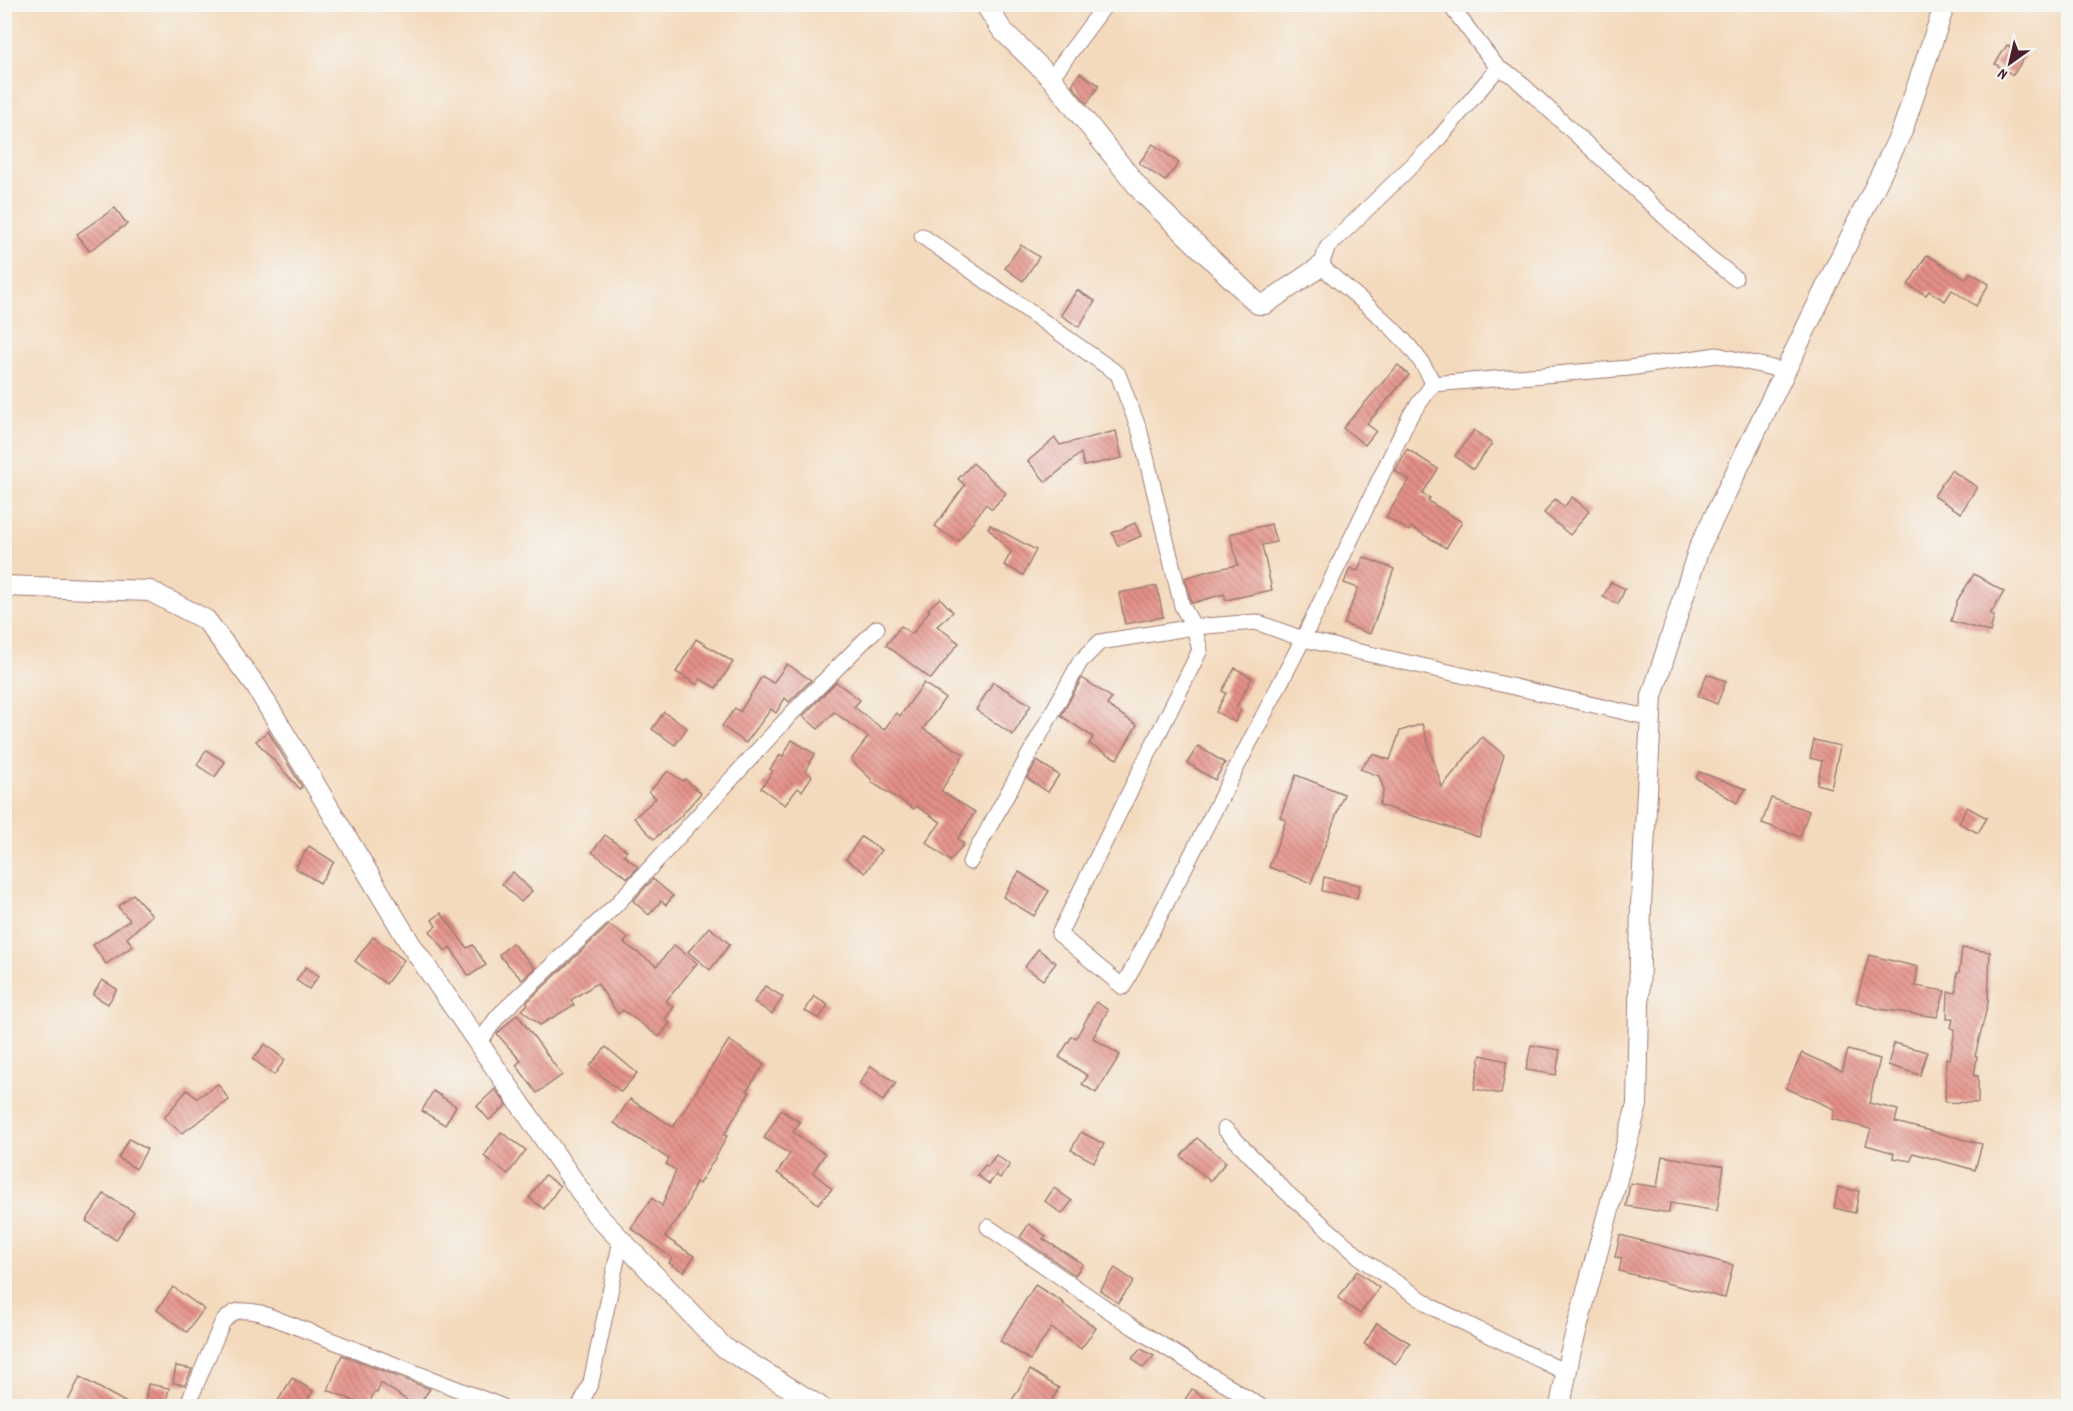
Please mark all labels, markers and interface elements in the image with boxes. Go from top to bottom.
north arrow [1980,33,2040,93]
text: N [1993,62,2013,85]

